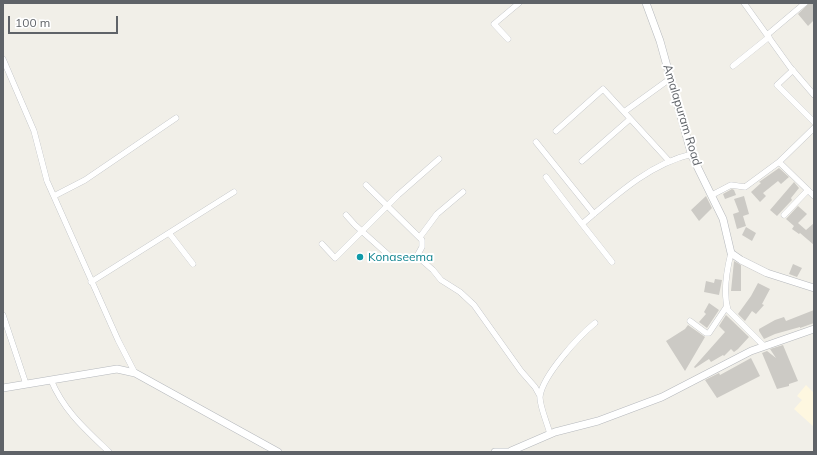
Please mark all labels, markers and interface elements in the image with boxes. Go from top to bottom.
scale bar [10,8,120,34]
text: 100 m [15,15,50,30]
street label: Amalapuram Road [660,63,704,167]
place label: Konaseema [368,250,433,264]
marker: Konaseema [355,252,365,262]

